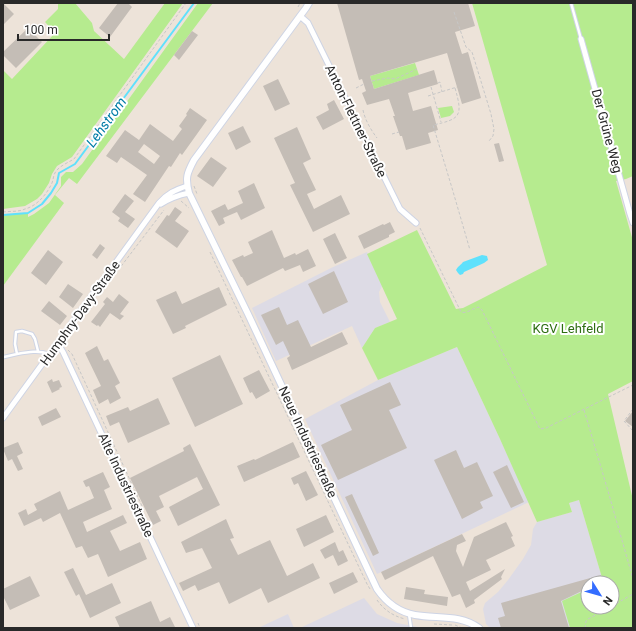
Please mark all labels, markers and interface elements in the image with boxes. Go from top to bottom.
scale bar [18,16,109,42]
text: 100 m [24,23,58,37]
street label: Anton-Flettner-Straße [322,62,390,180]
street label: Der Grüne Weg [589,87,625,175]
water label: Lehstrom [83,94,129,150]
street label: Humphry-Davy-Straße [37,258,123,368]
park label: KGV Lehfeld [532,321,604,336]
street label: Neue Industriestraße [276,384,340,500]
street label: Alte Industriestraße [95,430,157,540]
north arrow [580,575,620,615]
text: N [600,594,615,608]

